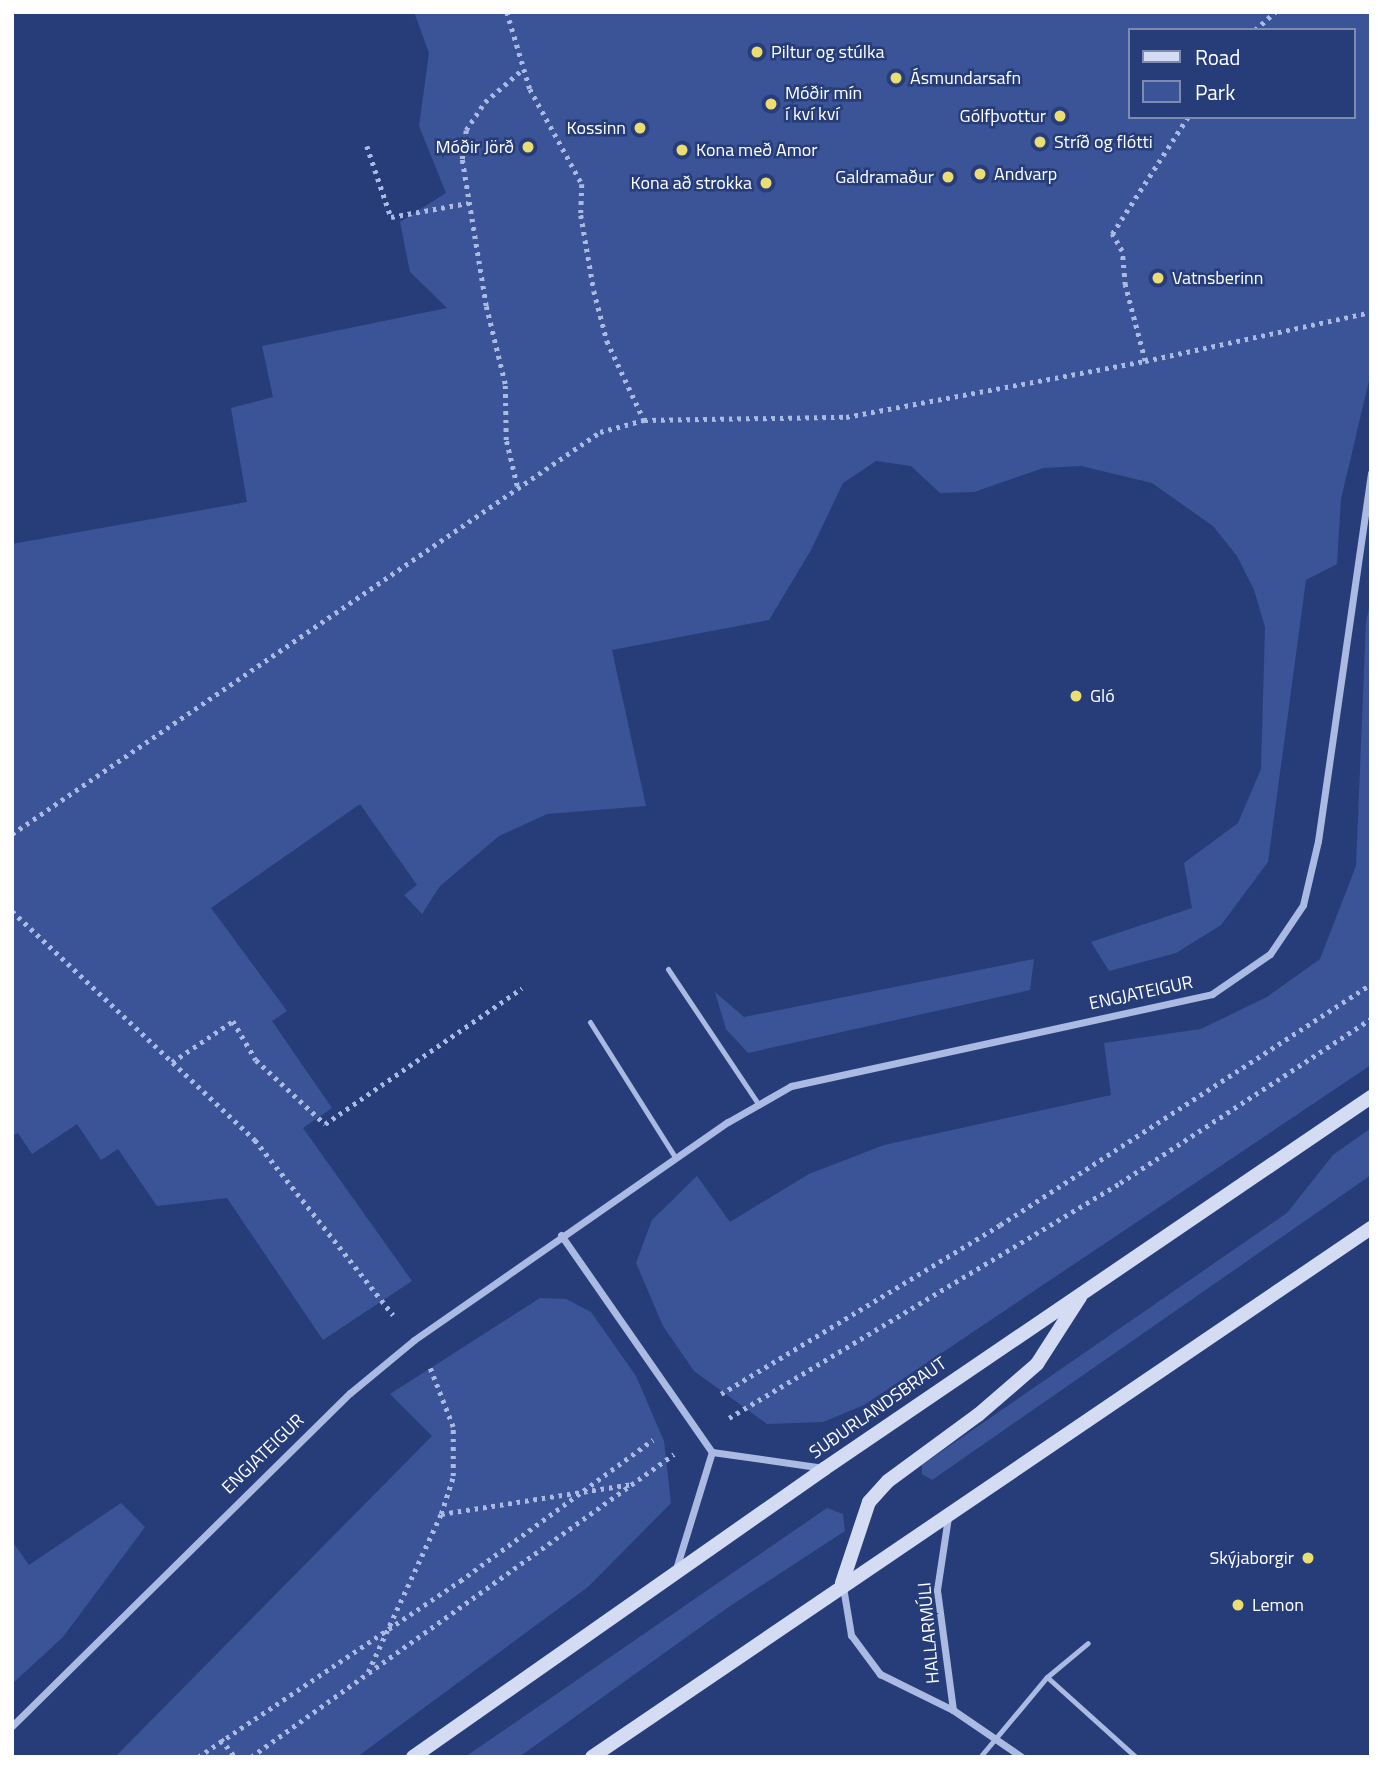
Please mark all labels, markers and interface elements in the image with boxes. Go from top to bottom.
legend [1128,28,1355,119]
place label: Piltur og stúlka [771,41,885,63]
text: Road [1195,41,1240,73]
marker: Piltur og stúlka [749,44,765,60]
place label: Ásmundarsafn [910,67,1021,89]
marker: Ásmundarsafn [888,70,904,86]
text: Park [1195,76,1235,108]
place label: Móðir mín í kví kví [785,83,862,126]
marker: Móðir mín í kví kví [763,96,779,112]
place label: Gólfþvottur [960,105,1046,127]
marker: Gólfþvottur [1052,108,1068,124]
place label: Kossinn [567,117,626,139]
marker: Kossinn [632,120,648,136]
place label: Stríð og flótti [1054,131,1153,153]
marker: Stríð og flótti [1032,134,1048,150]
place label: Móðir Jörð [435,136,514,158]
marker: Móðir Jörð [520,139,536,155]
place label: Kona með Amor [696,139,818,161]
marker: Kona með Amor [674,142,690,158]
place label: Andvarp [994,163,1057,185]
place label: Galdramaður [835,166,934,188]
marker: Andvarp [972,166,988,182]
marker: Galdramaður [940,169,956,185]
place label: Kona að strokka [631,172,752,194]
marker: Kona að strokka [758,175,774,191]
place label: Vatnsberinn [1172,267,1263,289]
marker: Vatnsberinn [1150,270,1166,286]
place label: Gló [1090,685,1115,707]
marker: Gló [1068,688,1084,704]
street label: ENGJATEIGUR [1087,971,1195,1015]
street label: SUÐURLANDSBRAUT [805,1353,951,1463]
street label: ENGJATEIGUR [217,1410,309,1498]
place label: Skýjaborgir [1209,1547,1294,1569]
marker: Skýjaborgir [1300,1550,1316,1566]
street label: HALLARMÚLI [914,1581,944,1685]
place label: Lemon [1252,1594,1304,1616]
marker: Lemon [1230,1597,1246,1613]

